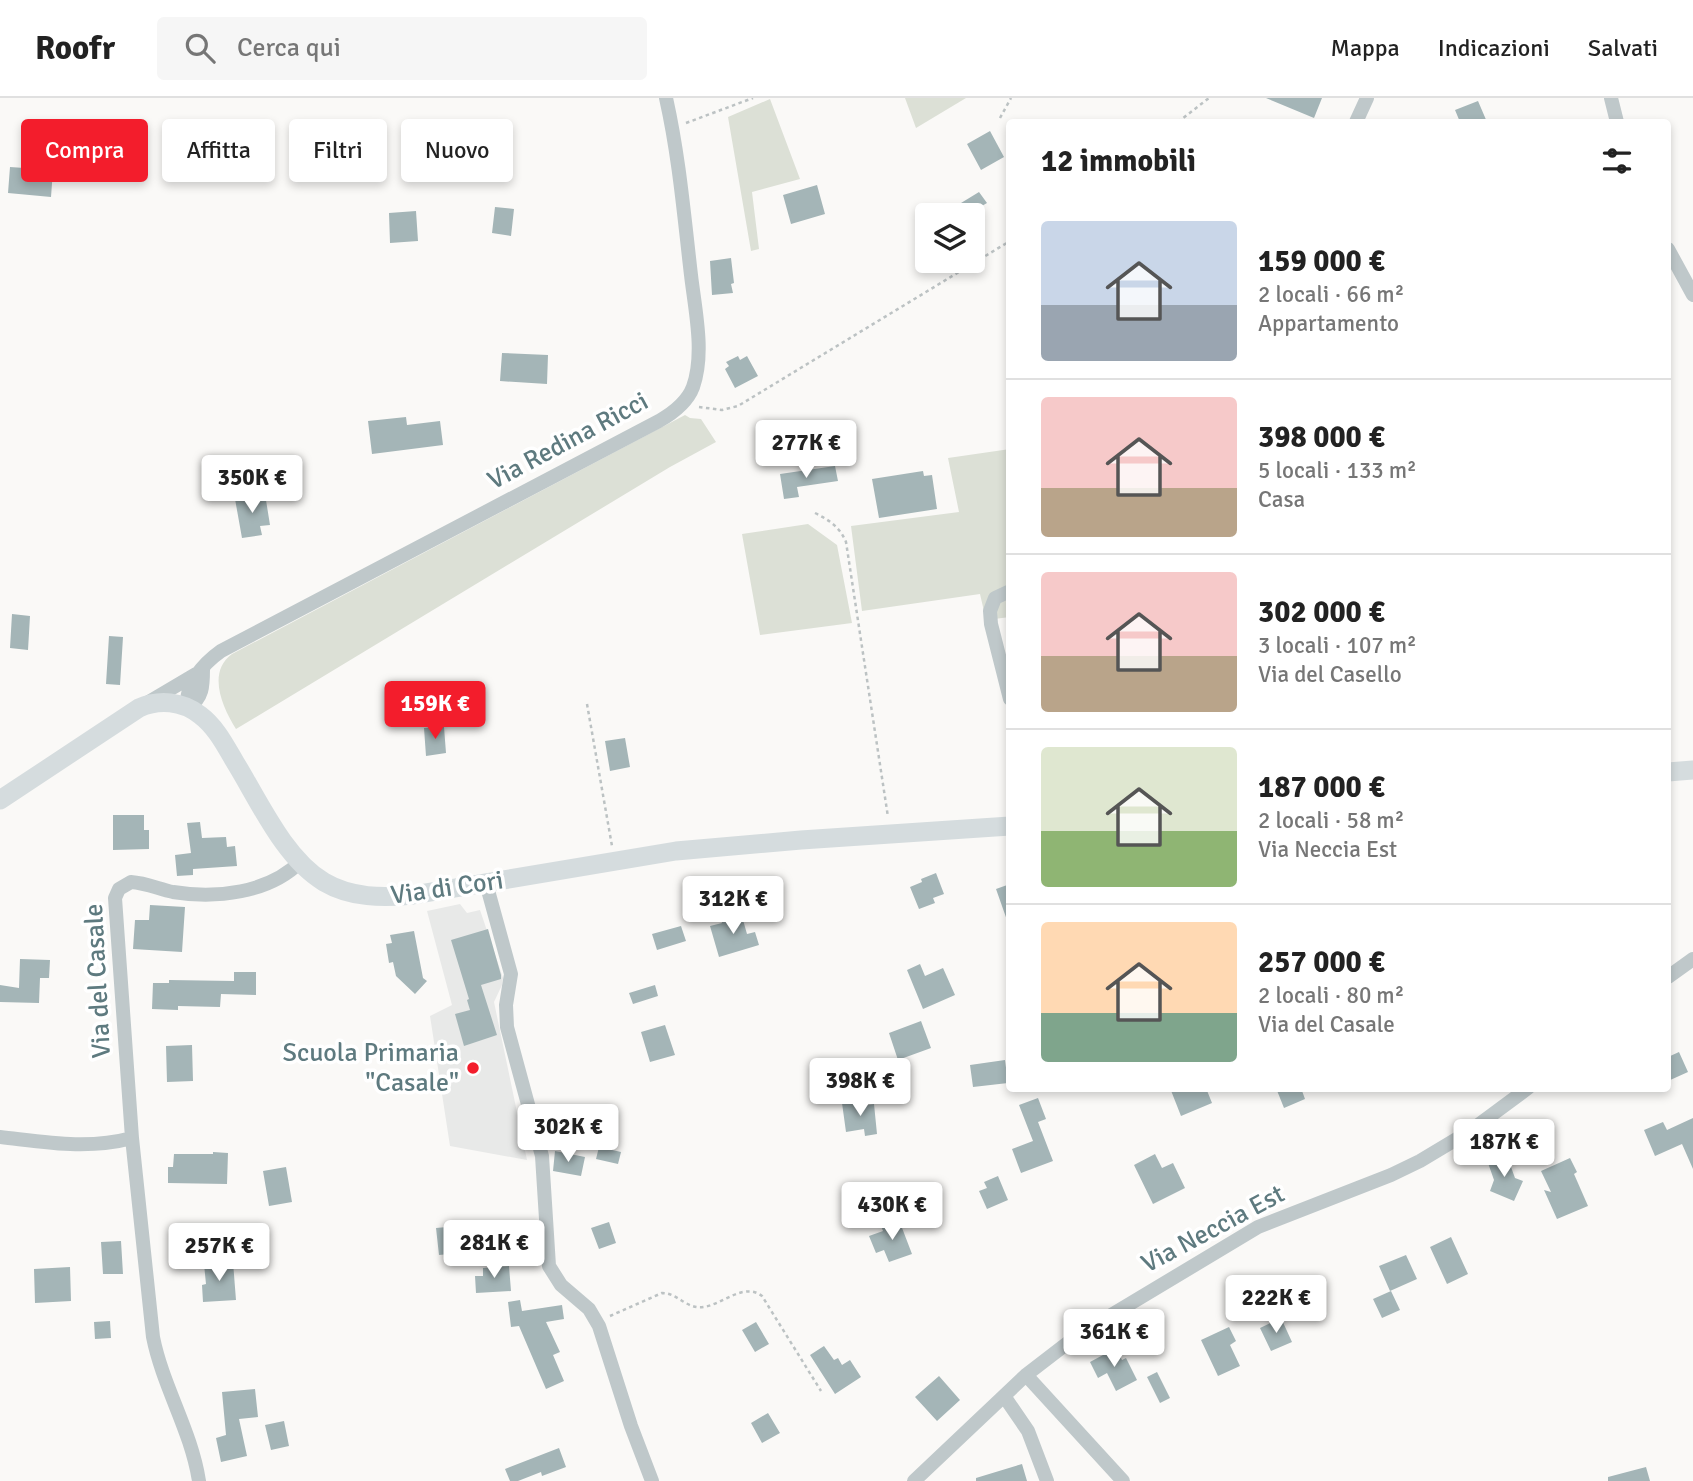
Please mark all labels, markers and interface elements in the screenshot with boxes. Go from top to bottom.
search box [157,17,647,80]
text: Roofr [35,28,115,69]
icon: search [181,29,219,67]
text: Cerca qui [237,32,341,64]
text: Mappa [1331,33,1400,63]
text: Indicazioni [1438,33,1550,63]
text: Salvati [1588,33,1658,63]
chip: Compra [21,119,148,182]
chip: Affitta [162,119,275,182]
chip: Filtri [289,119,387,182]
chip: Nuovo [401,119,513,182]
icon: filters [1598,142,1636,180]
text: 12 immobili [1041,143,1196,180]
map controls [915,203,985,273]
button: layers [915,203,985,273]
text: 159 000 € [1258,243,1385,280]
icon: home [1097,249,1181,333]
text: 2 locali · 66 m² [1258,280,1404,309]
text: Appartamento [1258,309,1399,338]
street label: Via Redina Ricci [482,385,654,497]
text: 398 000 € [1258,419,1385,456]
pin: 277K € [749,420,863,480]
icon: home [1097,425,1181,509]
text: 277K € [771,428,841,457]
pin: 350K € [195,456,309,515]
text: 5 locali · 133 m² [1258,456,1417,485]
text: 350K € [217,463,287,492]
text: Casa [1258,485,1305,514]
text: 302 000 € [1258,594,1385,631]
icon: home [1097,600,1181,684]
text: 3 locali · 107 m² [1258,631,1417,660]
text: Via del Casello [1258,660,1402,689]
pin: 159K € [378,682,492,741]
text: 159K € [400,689,470,718]
text: 187 000 € [1258,769,1385,806]
icon: home [1097,775,1181,859]
text: 2 locali · 58 m² [1258,806,1404,835]
text: Via Neccia Est [1258,835,1397,864]
street label: Via di Cori [389,864,505,912]
pin: 312K € [676,876,790,936]
text: 312K € [698,884,768,913]
street label: Via del Casale [78,903,118,1059]
text: 257 000 € [1258,944,1385,981]
icon: home [1097,950,1181,1034]
text: 2 locali · 80 m² [1258,981,1404,1010]
text: Via del Casale [1258,1010,1395,1039]
place label: Scuola Primaria "Casale" [282,1037,459,1099]
pin: 398K € [803,1058,917,1118]
marker: Scuola Primaria "Casale" [465,1060,481,1076]
text: 398K € [825,1066,895,1095]
pin: 302K € [511,1104,625,1164]
text: 302K € [533,1112,603,1141]
pin: 187K € [1447,1119,1561,1179]
text: 187K € [1469,1127,1539,1156]
street label: Via Neccia Est [1136,1178,1290,1280]
pin: 430K € [835,1182,949,1242]
text: 430K € [857,1190,927,1219]
pin: 281K € [437,1220,551,1280]
pin: 257K € [162,1224,276,1283]
text: 281K € [459,1228,529,1257]
text: 257K € [184,1231,254,1260]
pin: 222K € [1219,1276,1333,1335]
text: 222K € [1241,1283,1311,1312]
pin: 361K € [1057,1310,1171,1369]
text: 361K € [1079,1317,1149,1346]

